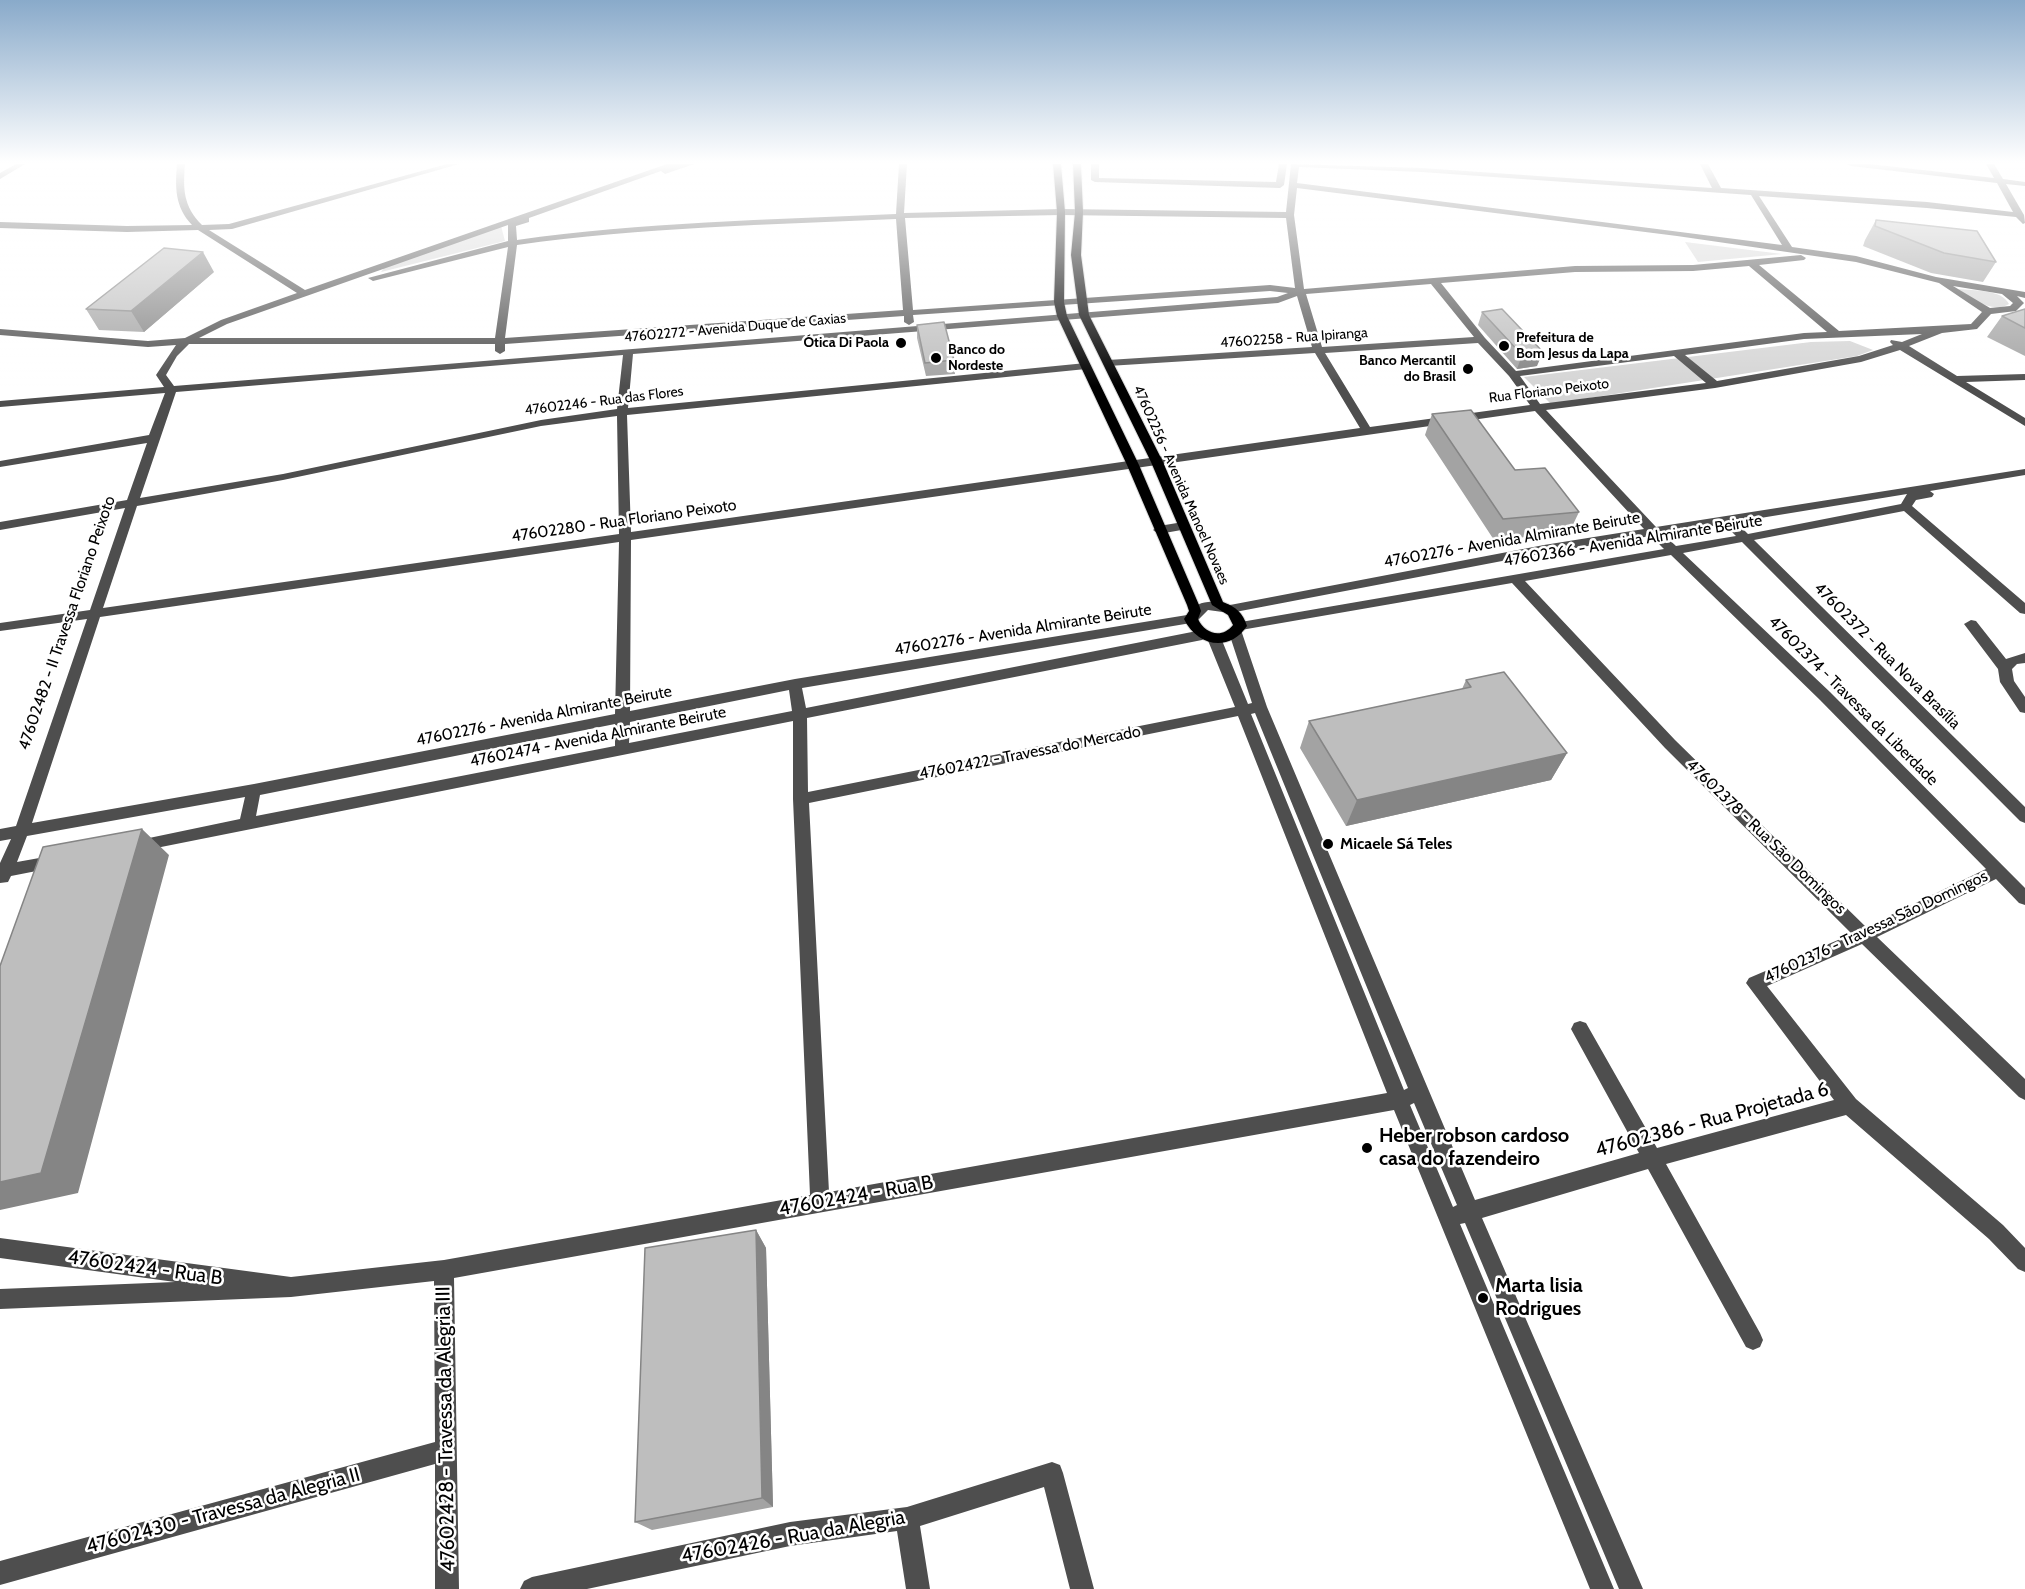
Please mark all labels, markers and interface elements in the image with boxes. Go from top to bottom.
street label: 47602272 - Avenida Duque de Caxias [623,310,847,346]
street label: 47602258 - Rua Ipiranga [1220,324,1368,352]
place label: Prefeitura de Bom Jesus da Lapa [1516,330,1629,362]
place label: Ótica Di Paola [804,335,889,351]
marker: Ótica Di Paola [894,336,908,350]
marker: Prefeitura de Bom Jesus da Lapa [1497,339,1511,353]
place label: Banco do Nordeste [948,342,1005,374]
marker: Banco do Nordeste [929,351,943,365]
place label: Banco Mercantil do Brasil [1359,353,1456,386]
marker: Banco Mercantil do Brasil [1461,362,1475,376]
street label: Rua Floriano Peixoto [1488,375,1610,407]
street label: 47602246 - Rua das Flores [524,383,684,419]
street label: 47602256 - Avenida Manoel Novaes [1129,383,1233,587]
street label: 47602482 - II Travessa Floriano Peixoto [14,493,120,753]
street label: 47602280 - Rua Floriano Peixoto [510,496,738,546]
street label: 47602276 - Avenida Almirante Beirute [1382,508,1642,572]
street label: 47602366 - Avenida Almirante Beirute [1502,511,1764,571]
street label: 47602372 - Rua Nova Brasília [1810,579,1964,733]
street label: 47602276 - Avenida Almirante Beirute [893,600,1153,660]
street label: 47602374 - Travessa da Liberdade [1764,612,1942,790]
street label: 47602276 - Avenida Almirante Beirute [415,682,673,750]
street label: 47602474 - Avenida Almirante Beirute [468,703,728,771]
street label: 47602422 - Travessa do Mercado [918,722,1142,784]
street label: 47602378 - Rua São Domingos [1682,756,1850,918]
place label: Micaele Sá Teles [1340,834,1452,854]
marker: Micaele Sá Teles [1321,837,1335,851]
street label: 47602376 - Travessa São Domingos [1761,867,1991,987]
street label: 47602386 - Rua Projetada 6 [1593,1077,1831,1163]
place label: Heber robson cardoso casa do fazendeiro [1379,1124,1569,1171]
marker: Heber robson cardoso casa do fazendeiro [1360,1141,1374,1155]
street label: 47602424 - Rua B [777,1171,935,1221]
street label: 47602424 - Rua B [66,1245,224,1291]
place label: Marta lisia Rodrigues [1495,1274,1583,1321]
street label: 47602428 - Travessa da Alegria III [432,1286,460,1572]
marker: Marta lisia Rodrigues [1476,1291,1490,1305]
street label: 47602430 - Travessa da Alegria II [83,1463,363,1559]
street label: 47602426 - Rua da Alegria [679,1506,907,1568]

